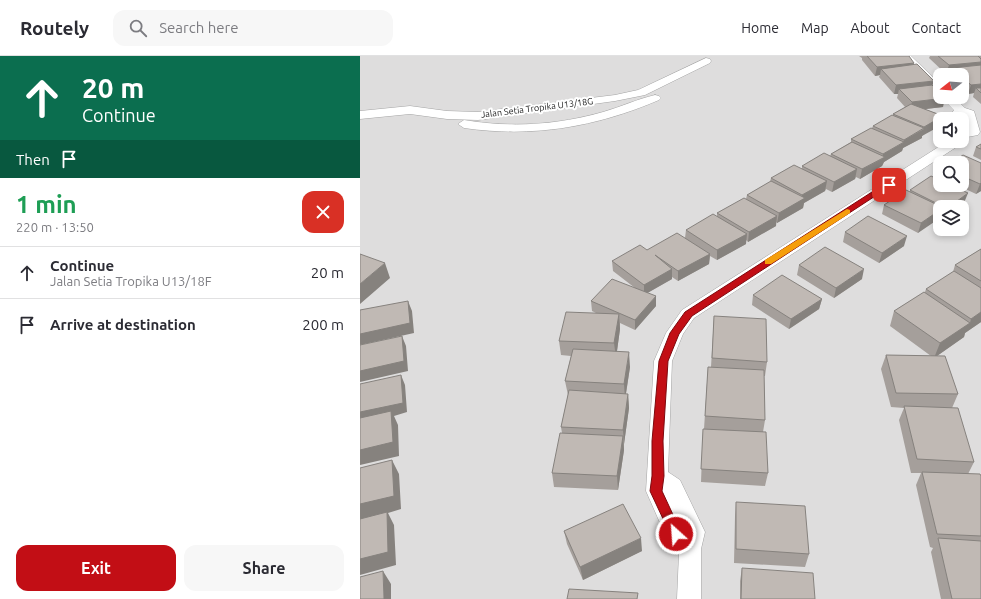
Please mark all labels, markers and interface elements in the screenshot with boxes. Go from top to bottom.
search box [113,10,393,46]
text: Routely [20,17,89,39]
icon: search [127,17,149,39]
text: Search here [159,19,238,36]
text: Home [741,20,779,36]
text: Map [801,20,829,36]
text: About [851,20,890,36]
text: Contact [912,20,961,36]
north arrow [933,68,969,104]
map controls [933,68,969,236]
icon: ahead [16,72,68,124]
text: 20 m [82,72,144,103]
street label: Jalan Setia Tropika U13/18G [480,96,594,120]
text: Continue [82,105,156,125]
button: sound [933,112,969,148]
icon: arrive [58,148,80,170]
text: Then [16,151,50,168]
button: search [933,156,969,192]
pin [872,168,906,202]
icon: arrive [878,174,900,196]
text: 1 min [16,191,77,218]
button: close [302,191,344,233]
button: layers [933,200,969,236]
text: 220 m · 13:50 [16,220,94,234]
text: Continue [50,257,114,274]
icon: ahead [16,262,38,284]
text: 20 m [311,264,344,281]
text: Jalan Setia Tropika U13/18F [50,274,212,288]
icon: arrive [16,314,38,336]
text: Arrive at destination [50,316,196,333]
text: 200 m [302,316,344,333]
position arrow [655,513,697,555]
button: Exit [16,545,176,591]
button: Share [184,545,344,591]

